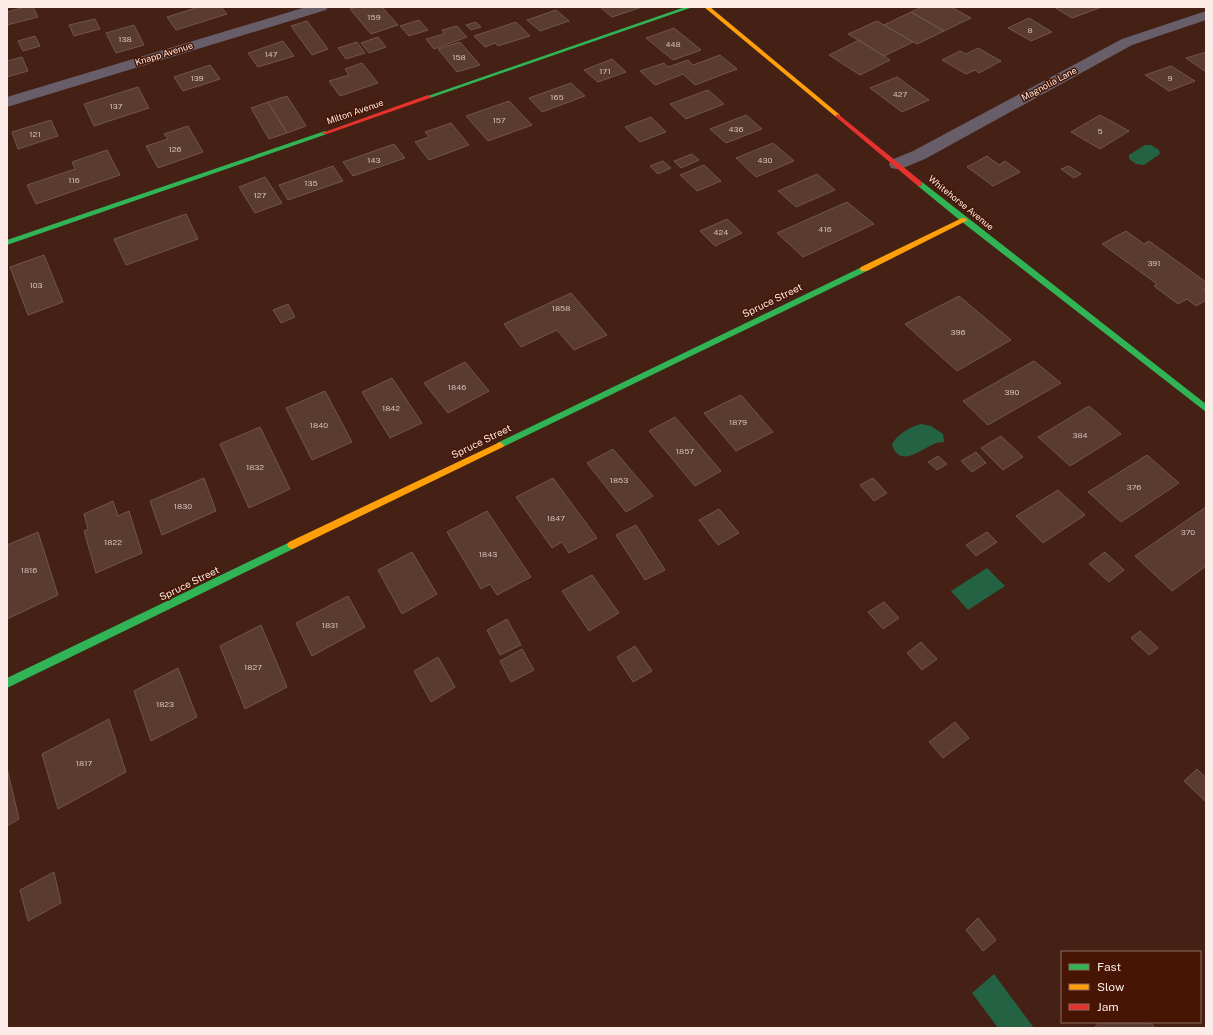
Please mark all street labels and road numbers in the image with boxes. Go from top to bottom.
street label: Knapp Avenue [134,39,194,68]
street label: Magnolia Lane [1019,64,1078,103]
street label: Milton Avenue [325,97,385,126]
street label: Whitehorse Avenue [926,173,996,232]
street label: Spruce Street [740,280,804,320]
street label: Spruce Street [449,421,513,461]
street label: Spruce Street [157,563,221,603]

